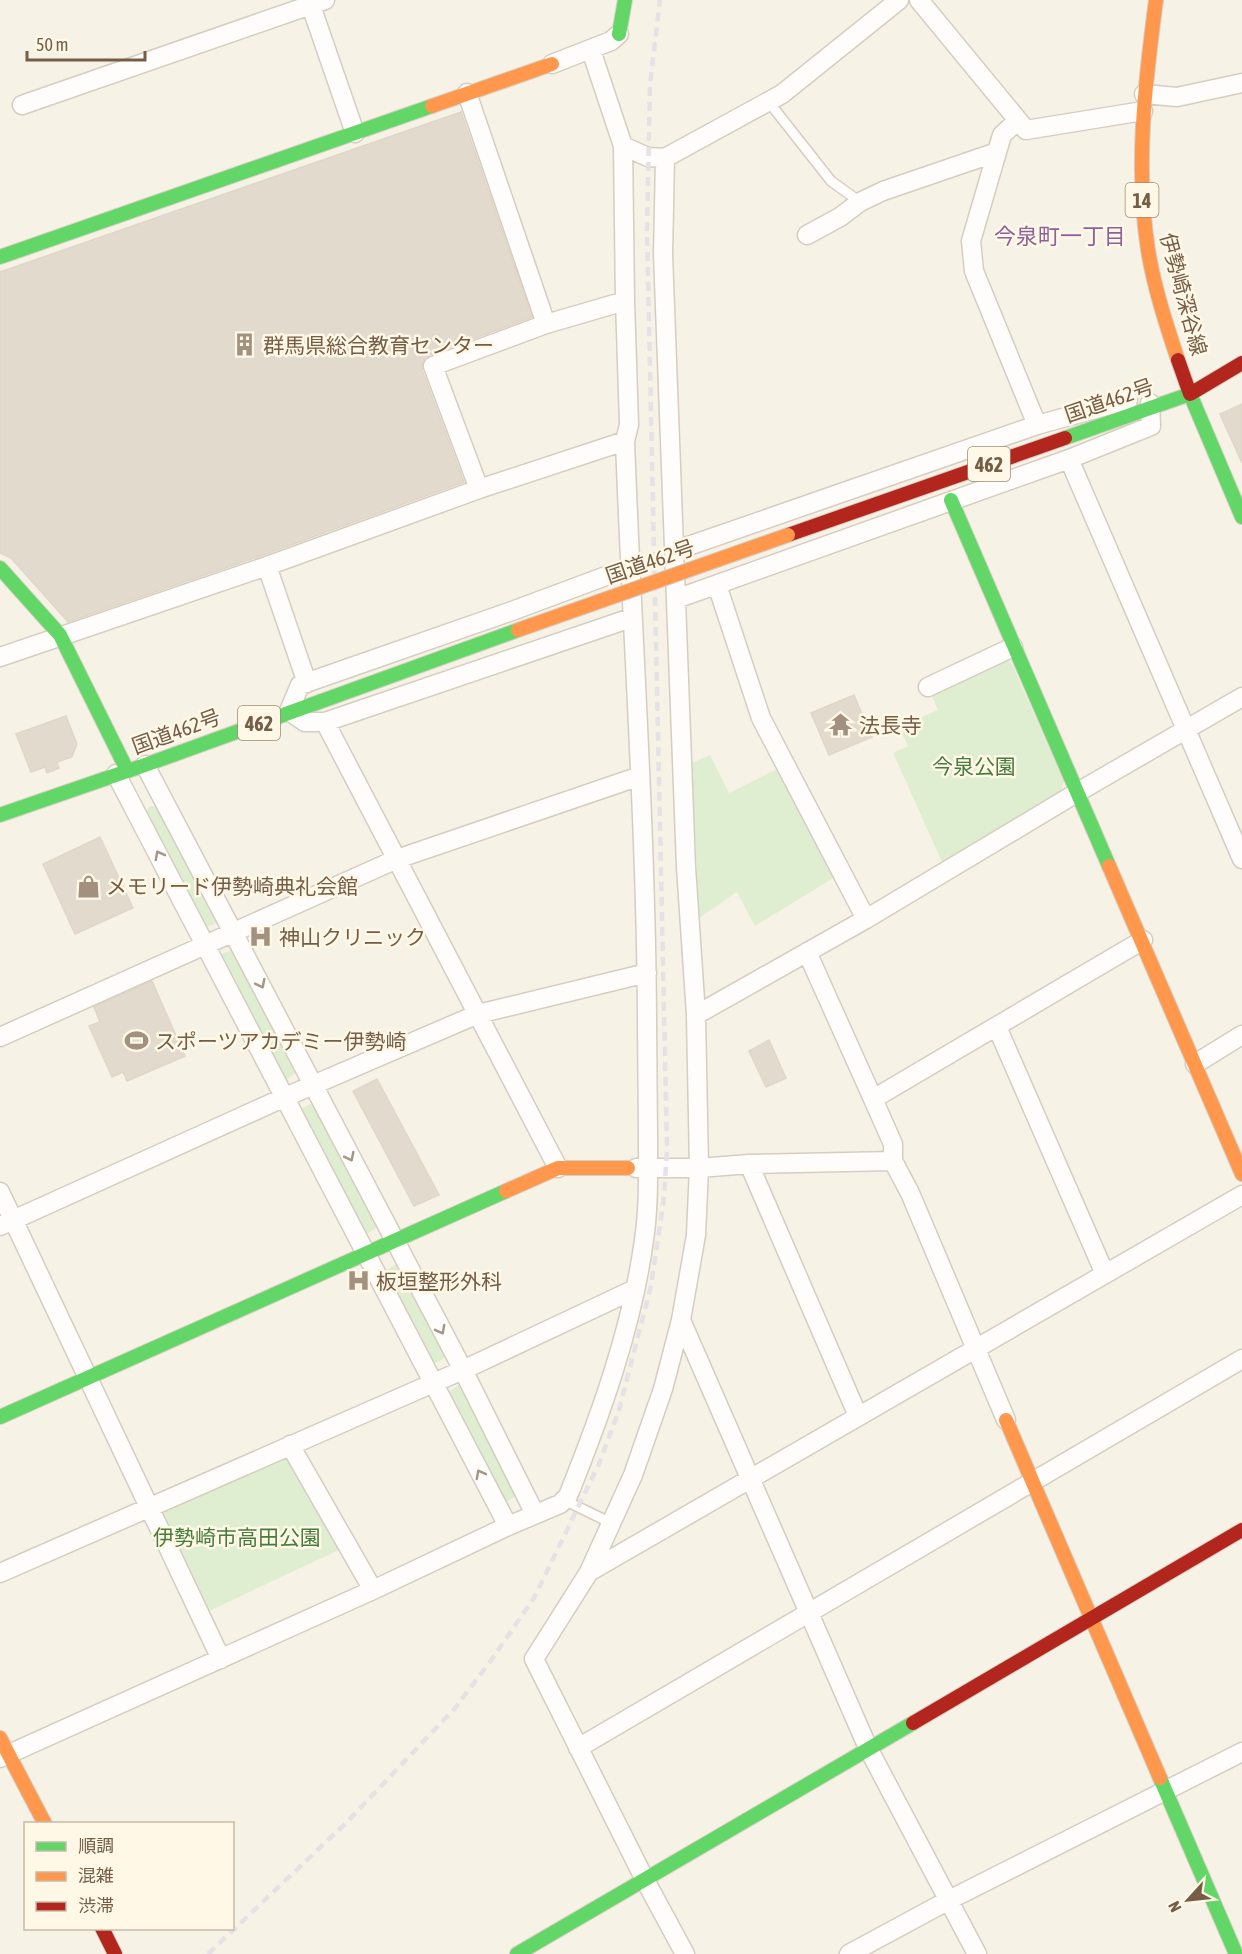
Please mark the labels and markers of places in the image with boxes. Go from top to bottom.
building icon: 群馬県総合教育センター [232,332,258,358]
place label: 群馬県総合教育センター [263,333,494,357]
temple icon: 法長寺 [828,712,854,738]
place label: 法長寺 [859,713,922,737]
shop icon: メモリード伊勢崎典礼会館 [75,873,101,899]
place label: メモリード伊勢崎典礼会館 [106,874,358,898]
hospital icon: 神山クリニック [248,924,274,950]
place label: 神山クリニック [279,925,426,949]
sports icon: スポーツアカデミー伊勢崎 [124,1028,150,1054]
place label: スポーツアカデミー伊勢崎 [155,1029,407,1053]
hospital icon: 板垣整形外科 [345,1268,371,1294]
place label: 板垣整形外科 [376,1269,502,1293]

